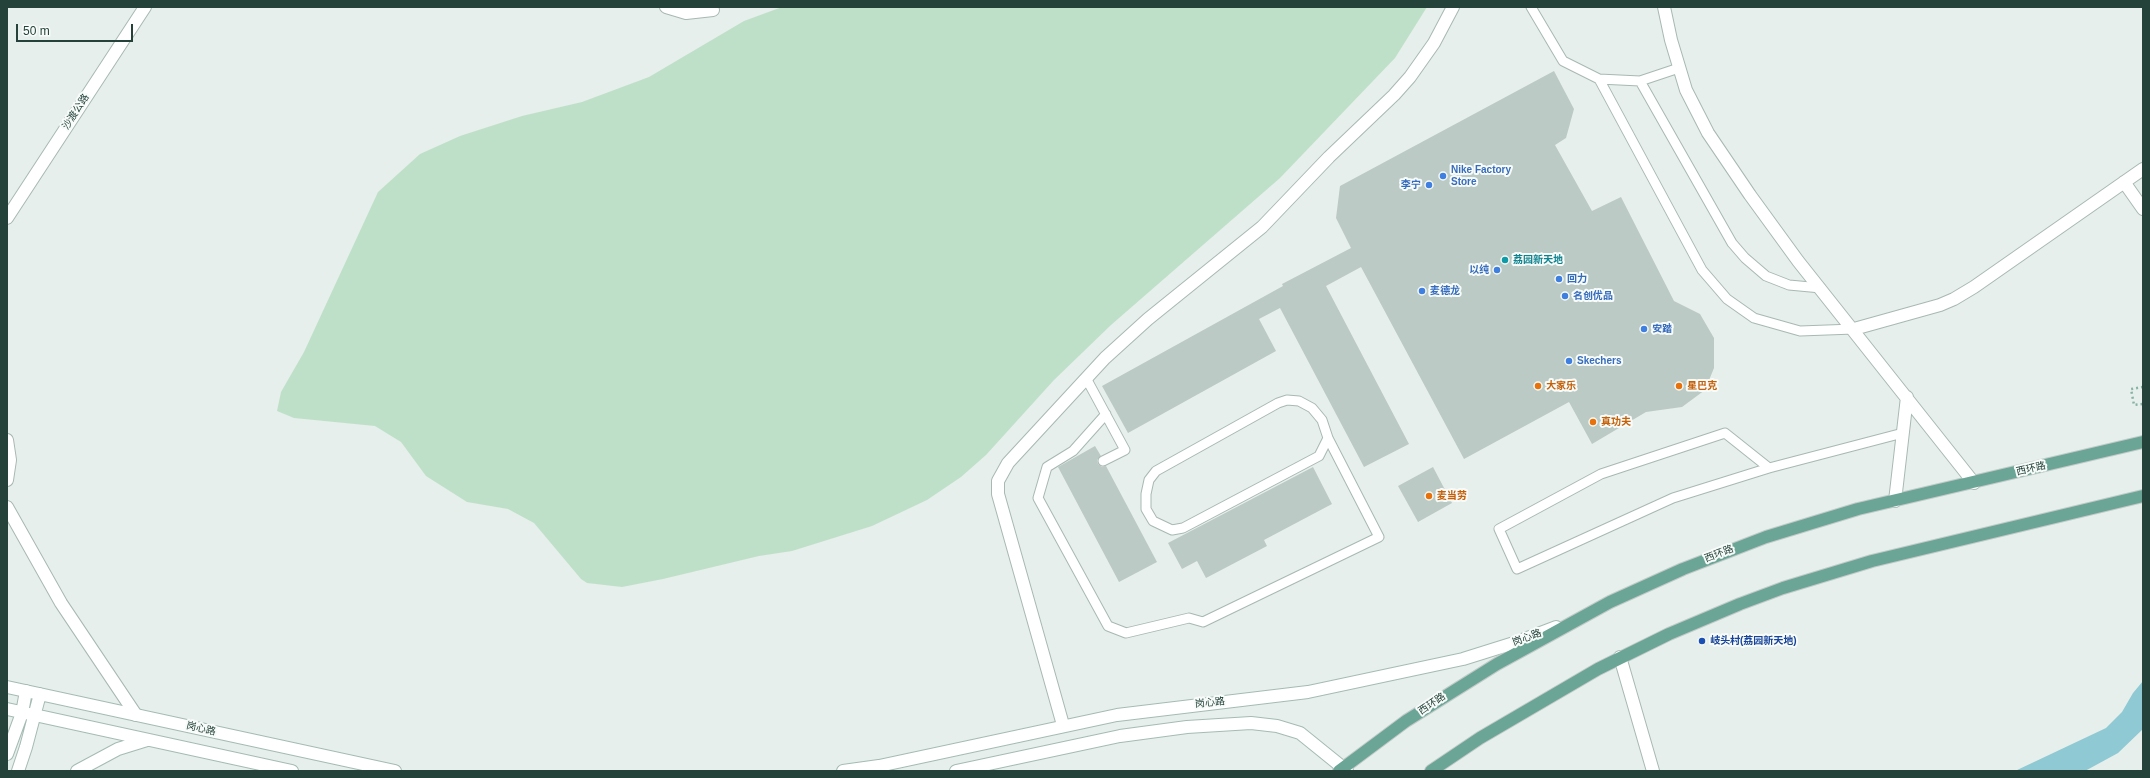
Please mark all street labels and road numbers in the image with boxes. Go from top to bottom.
street label: 沙渡公路 [60,92,92,132]
street label: 西环路 [2015,460,2047,478]
street label: 西环路 [1703,543,1735,565]
street label: 岗心路 [1511,627,1543,649]
street label: 西环路 [1416,691,1448,717]
street label: 岗心路 [1194,695,1226,711]
street label: 岗心路 [185,720,217,738]

